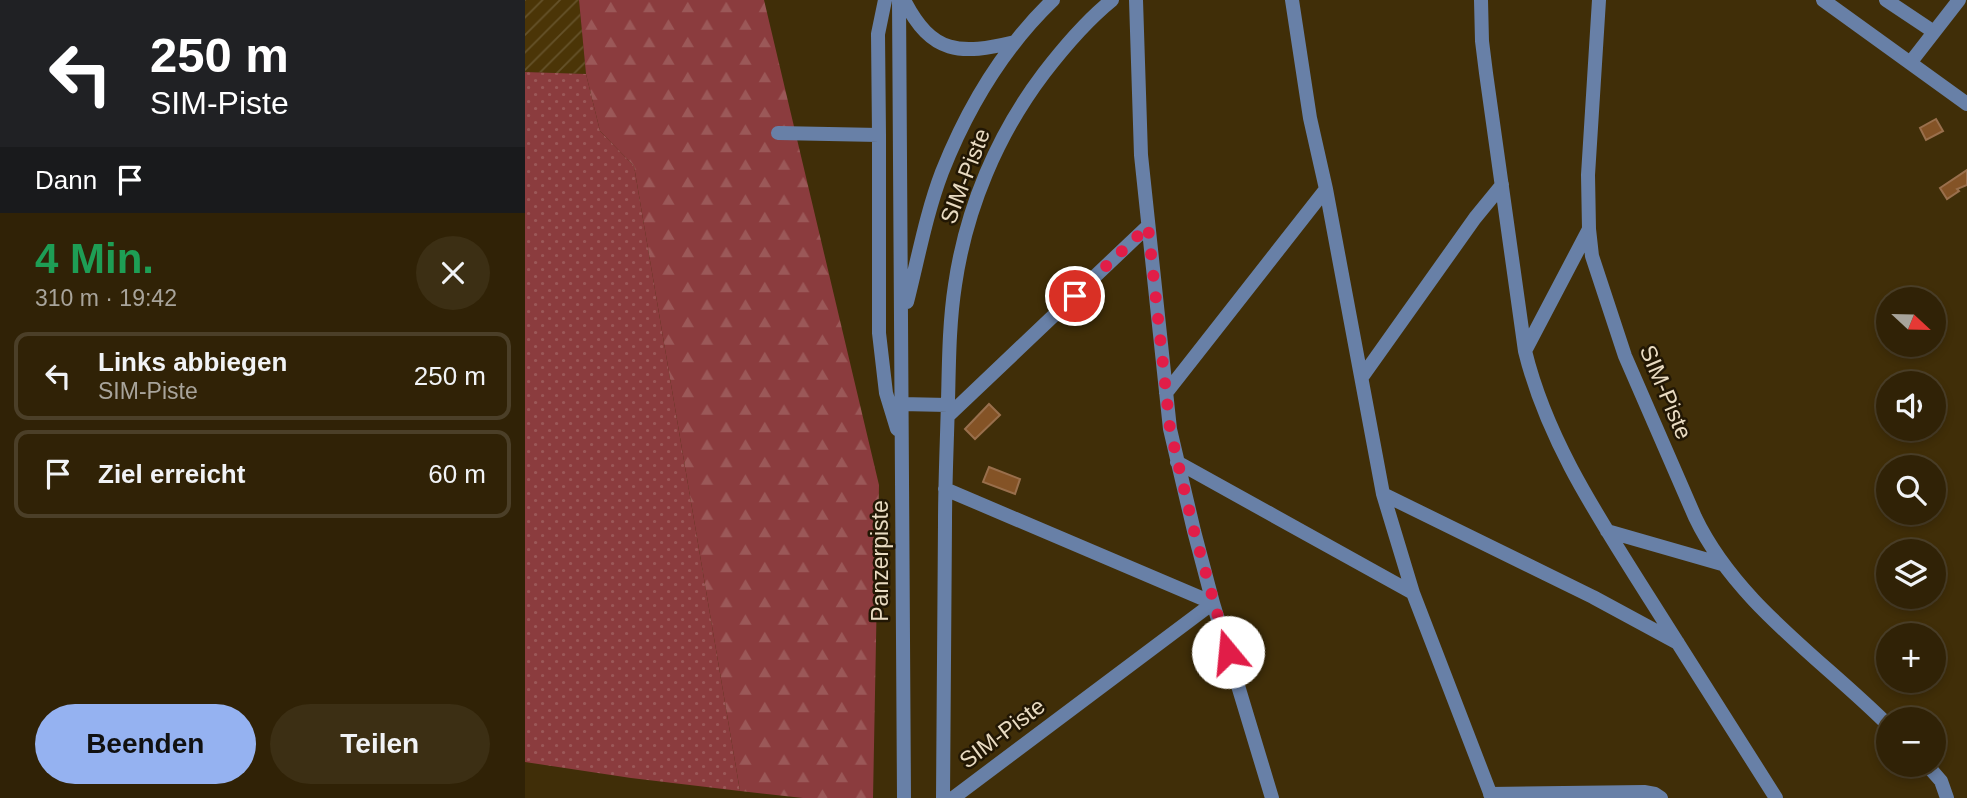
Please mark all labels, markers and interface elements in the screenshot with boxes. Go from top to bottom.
icon: left [35,28,126,119]
text: 250 m [150,28,289,82]
text: SIM-Piste [150,85,289,121]
street label: SIM-Piste [935,125,995,227]
icon: arrive [111,161,149,199]
text: Dann [35,165,97,195]
text: 4 Min. [35,235,154,282]
button: close [416,236,490,310]
pin [1045,266,1105,326]
icon: arrive [1056,277,1094,315]
text: 310 m · 19:42 [35,285,177,311]
north arrow [1876,287,1946,357]
map controls [1876,287,1946,777]
street label: SIM-Piste [1635,341,1697,443]
text: Links abbiegen [98,347,287,377]
icon: left [39,357,77,395]
text: 250 m [414,361,486,391]
button: sound [1876,371,1946,441]
text: SIM-Piste [98,378,198,404]
icon: arrive [39,455,77,493]
button: search [1876,455,1946,525]
text: Ziel erreicht [98,459,245,489]
text: 60 m [428,459,486,489]
street label: Panzerpiste [867,500,893,622]
button: layers [1876,539,1946,609]
position arrow [1191,615,1265,689]
button: + [1876,623,1946,693]
street label: SIM-Piste [954,693,1050,773]
button: Beenden [35,704,256,784]
button: Teilen [270,704,490,784]
button: − [1876,707,1946,777]

